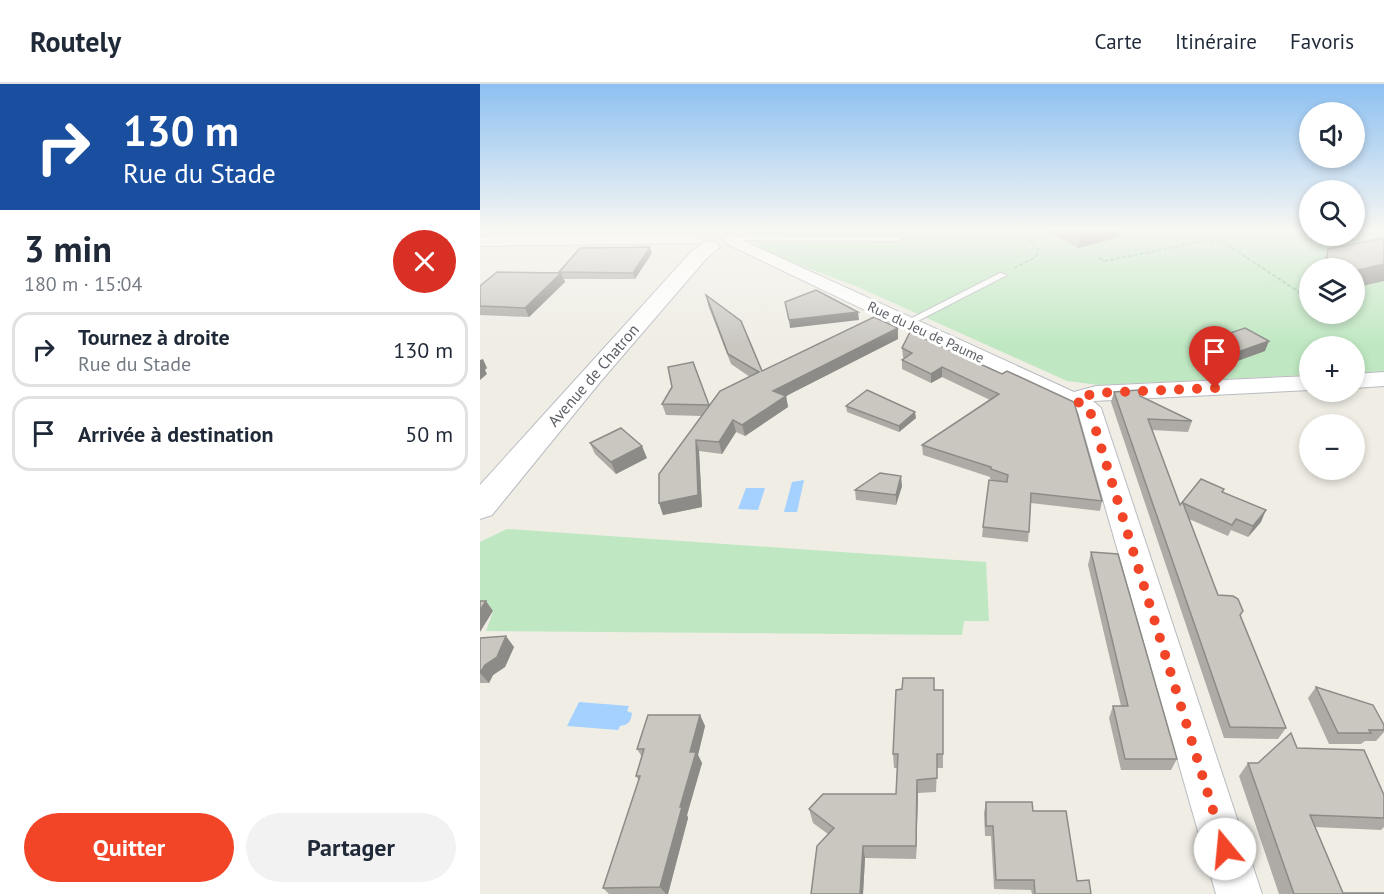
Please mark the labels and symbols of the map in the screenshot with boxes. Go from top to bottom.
street label: Rue du Jeu de Paume [865,297,987,367]
street label: Avenue de Chatron [543,320,643,430]
pin [1189,326,1240,388]
position arrow [1193,817,1257,881]

